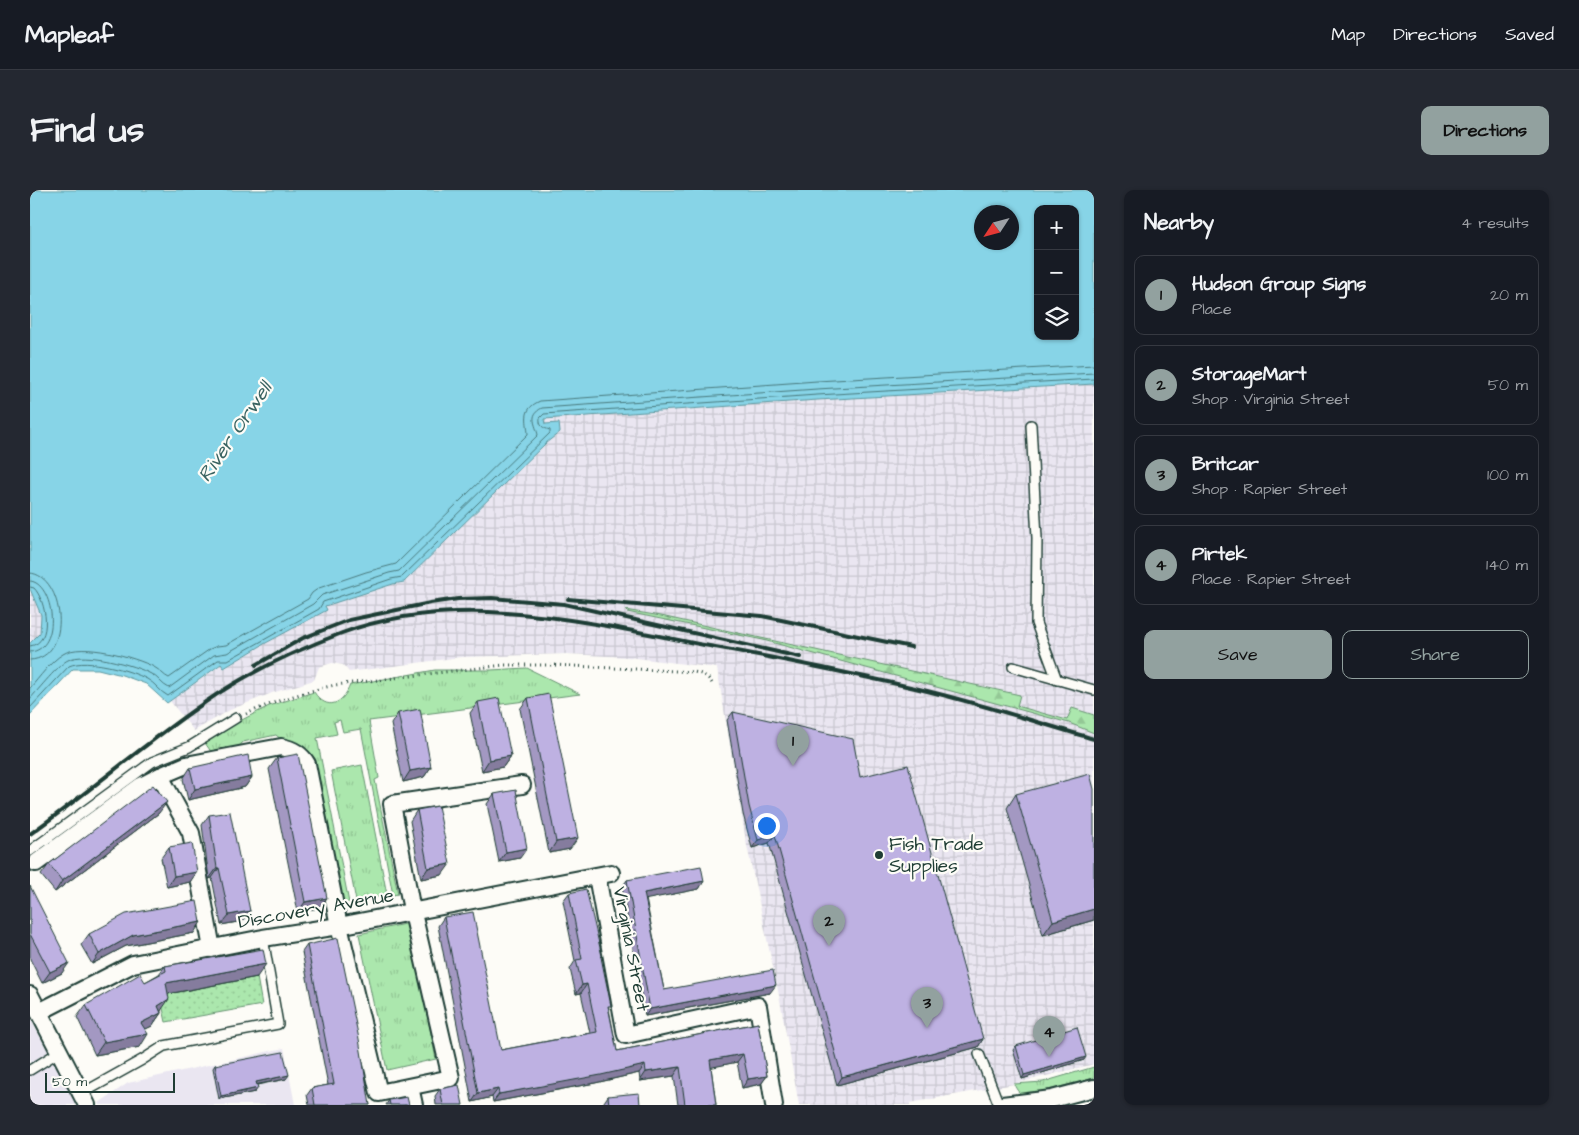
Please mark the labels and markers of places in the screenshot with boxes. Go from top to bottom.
pin: 1 [777,725,809,766]
place label: Fish Trade Supplies [889,831,984,880]
marker: Fish Trade Supplies [873,849,885,861]
pin: 2 [813,905,845,946]
pin: 3 [911,987,943,1028]
pin: 4 [1033,1016,1065,1057]

